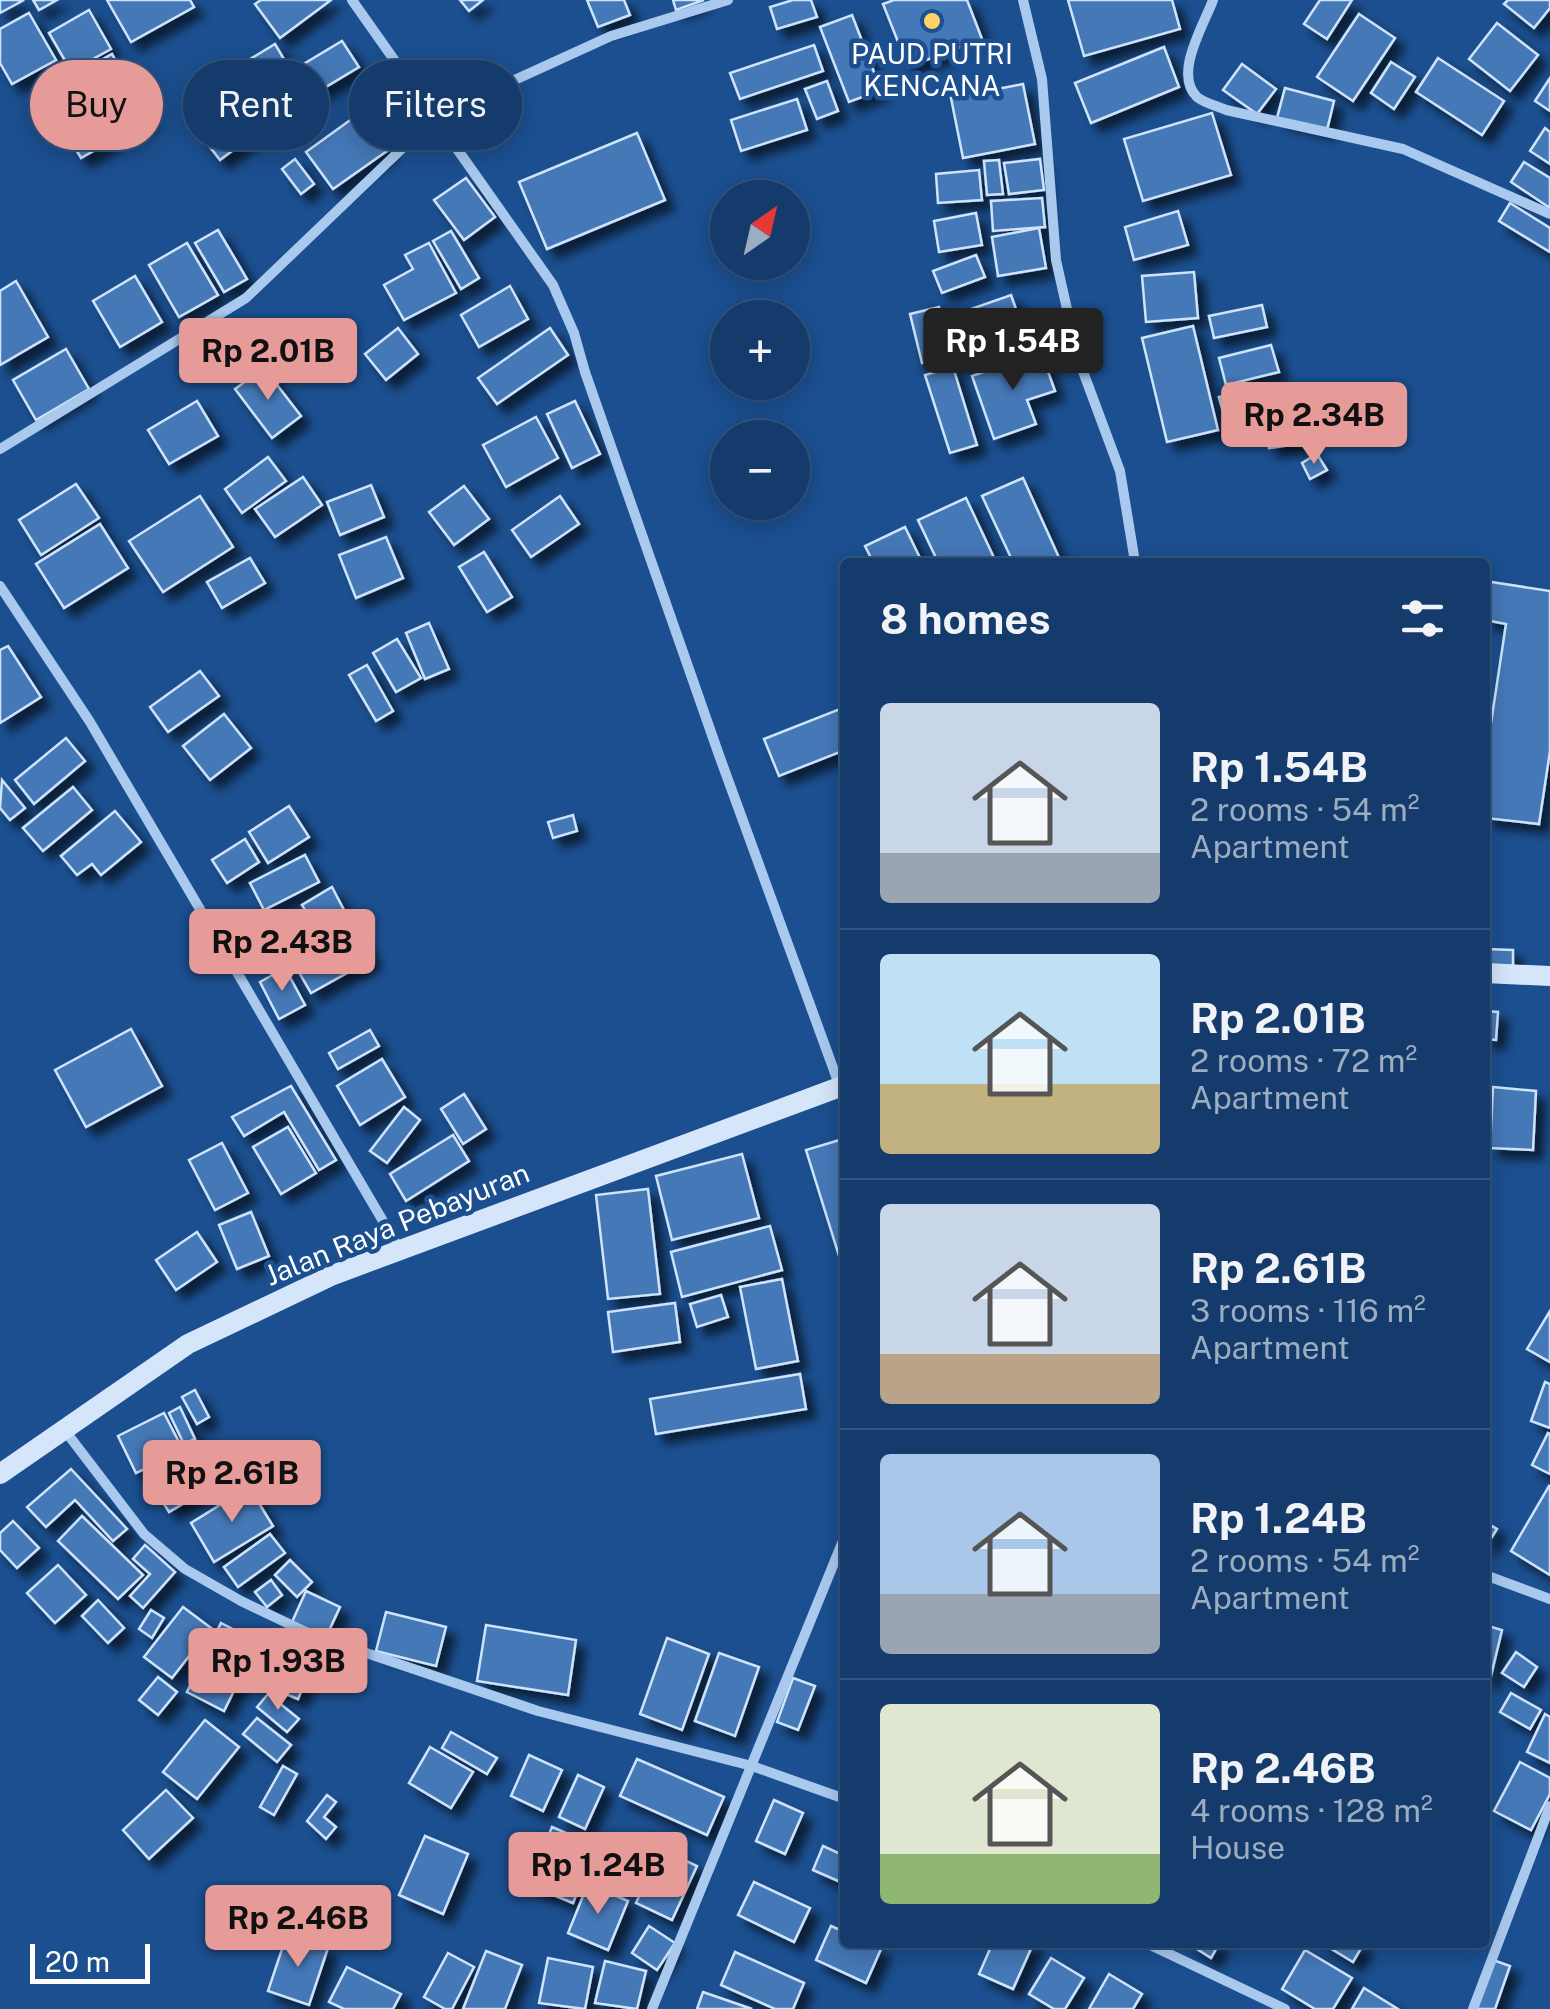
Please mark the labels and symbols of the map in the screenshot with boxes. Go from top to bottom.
marker: PAUD PUTRI KENCANA [921,10,943,32]
place label: PAUD PUTRI KENCANA [851,37,1013,102]
north arrow [710,180,810,280]
pin: Rp 1.54B [910,308,1116,393]
pin: Rp 2.01B [165,318,371,403]
pin: Rp 2.34B [1211,382,1417,467]
pin: Rp 2.43B [179,909,385,994]
street label: Jalan Raya Pebayuran [260,1155,534,1292]
pin: Rp 2.61B [129,1440,335,1525]
pin: Rp 1.93B [175,1628,381,1713]
pin: Rp 1.24B [495,1832,701,1917]
pin: Rp 2.46B [195,1885,401,1970]
scale bar [30,1939,150,1984]

